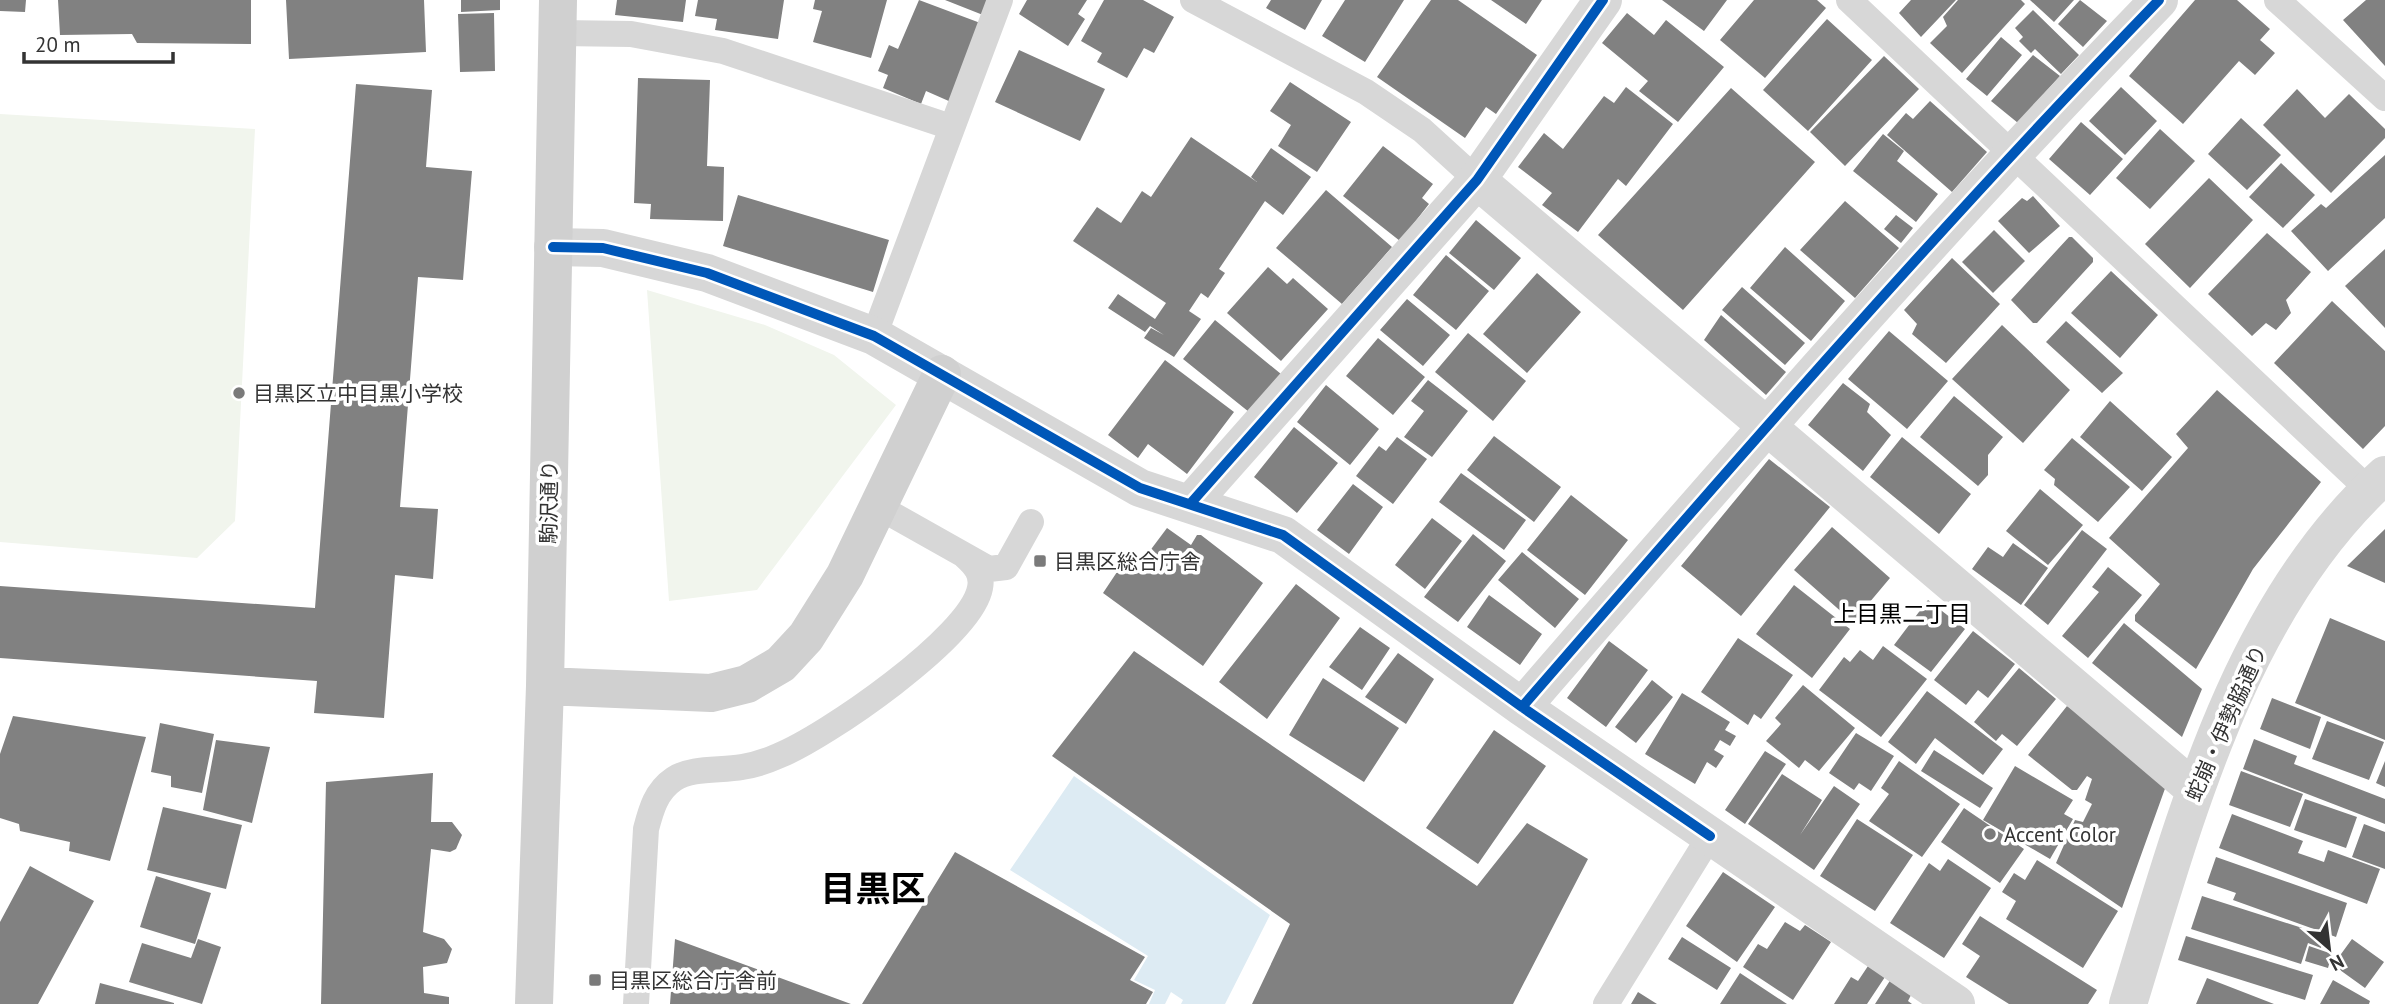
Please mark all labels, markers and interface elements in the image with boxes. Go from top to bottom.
scale bar [24,21,173,65]
text: 20 m [35,31,81,58]
place label: 目黒区立中目黒小学校 [253,380,463,407]
marker: 目黒区立中目黒小学校 [231,385,247,401]
street label: 駒沢通り [535,460,563,544]
place label: 目黒区総合庁舎 [1054,548,1201,575]
marker: 目黒区総合庁舎 [1032,553,1048,569]
district label: 上目黒二丁目 [1833,599,1971,628]
street label: 蛇崩・伊勢脇通り [2180,641,2272,805]
place label: Accent Color [2004,821,2116,848]
marker: Accent Color [1982,826,1998,842]
district label: 目黒区 [820,865,926,911]
north arrow [2294,913,2364,983]
text: N [2326,949,2348,977]
place label: 目黒区総合庁舎前 [609,967,777,994]
marker: 目黒区総合庁舎前 [587,972,603,988]

